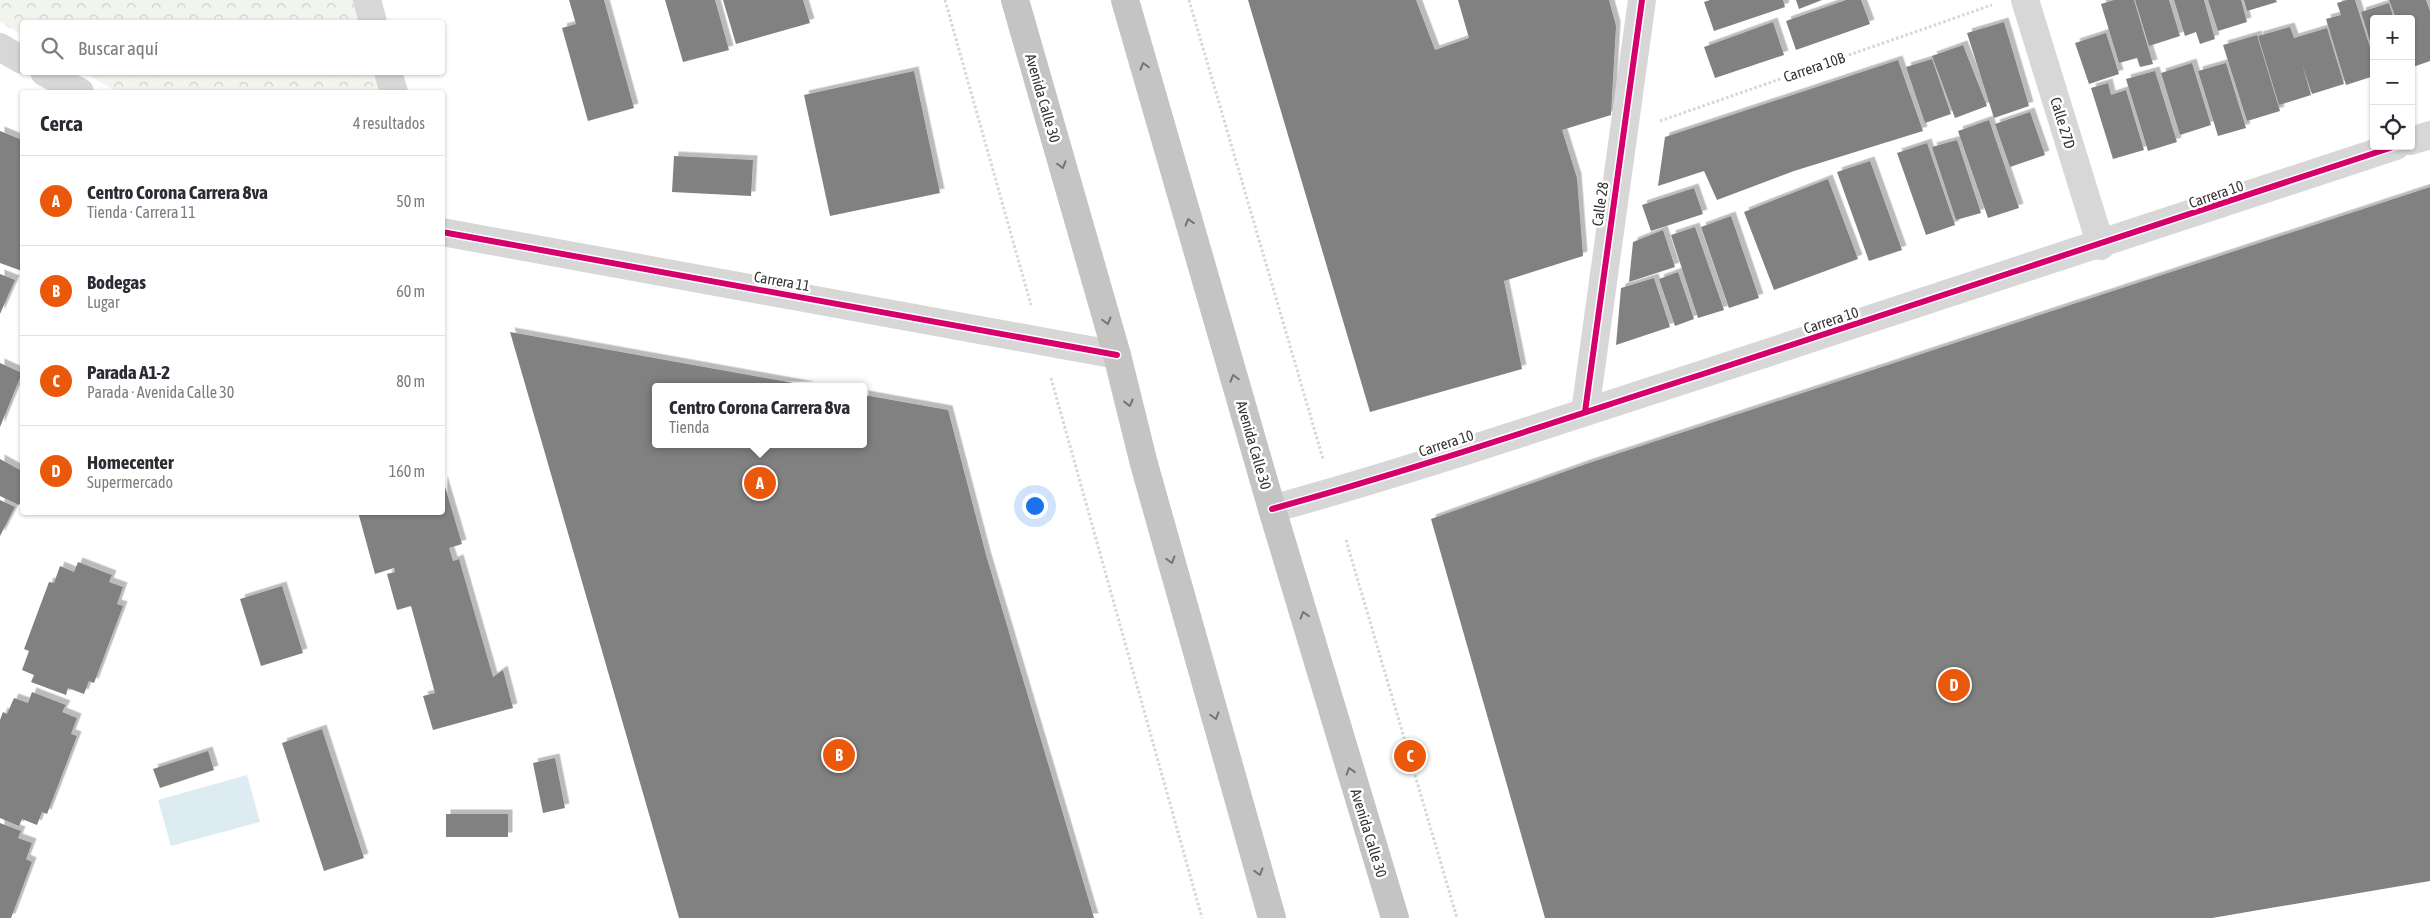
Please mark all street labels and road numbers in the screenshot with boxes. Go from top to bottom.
street label: Carrera 10B [1781,49,1847,85]
street label: Avenida Calle 30 [1022,52,1064,144]
street label: Calle 27D [2047,95,2079,151]
street label: Carrera 10 [2186,177,2246,211]
street label: Calle 28 [1588,181,1612,227]
street label: Carrera 11 [753,268,811,294]
street label: Carrera 10 [1801,303,1861,337]
street label: Avenida Calle 30 [1233,399,1275,491]
street label: Carrera 10 [1416,426,1476,460]
street label: Avenida Calle 30 [1347,787,1391,879]

